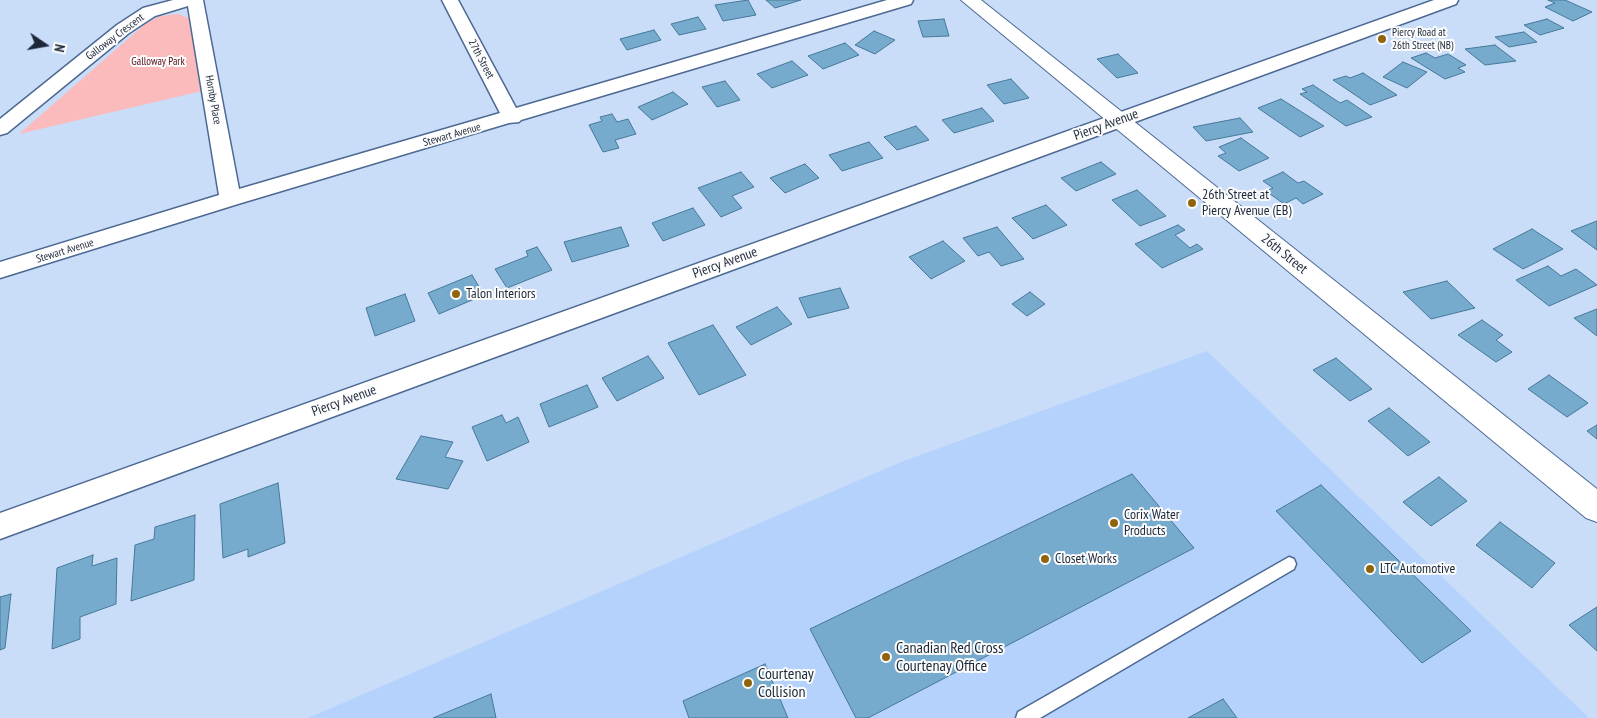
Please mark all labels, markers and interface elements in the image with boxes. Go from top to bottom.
street label: Galloway Crescent [83,11,147,63]
north arrow [20,20,70,70]
place label: Piercy Road at 26th Street (NB) [1392,26,1453,52]
marker: Piercy Road at 26th Street (NB) [1376,33,1388,45]
street label: 27th Street [465,37,497,81]
text: N [50,43,69,54]
park label: Galloway Park [131,55,185,69]
street label: Hornby Place [202,74,224,126]
street label: Piercy Avenue [1071,106,1141,144]
street label: Stewart Avenue [422,120,482,150]
place label: 26th Street at Piercy Avenue (EB) [1202,187,1292,220]
marker: 26th Street at Piercy Avenue (EB) [1186,197,1198,209]
street label: 26th Street [1258,230,1310,278]
street label: Stewart Avenue [35,236,95,266]
street label: Piercy Avenue [690,244,760,282]
place label: Talon Interiors [466,286,536,302]
marker: Talon Interiors [450,288,462,300]
street label: Piercy Avenue [309,382,379,420]
place label: Corix Water Products [1124,507,1180,540]
marker: Corix Water Products [1108,517,1120,529]
place label: Closet Works [1055,551,1117,567]
marker: Closet Works [1039,553,1051,565]
place label: LTC Automotive [1380,561,1455,577]
marker: LTC Automotive [1364,563,1376,575]
place label: Canadian Red Cross Courtenay Office [896,638,1003,676]
marker: Canadian Red Cross Courtenay Office [880,651,892,663]
place label: Courtenay Collision [758,664,814,702]
marker: Courtenay Collision [742,677,754,689]

